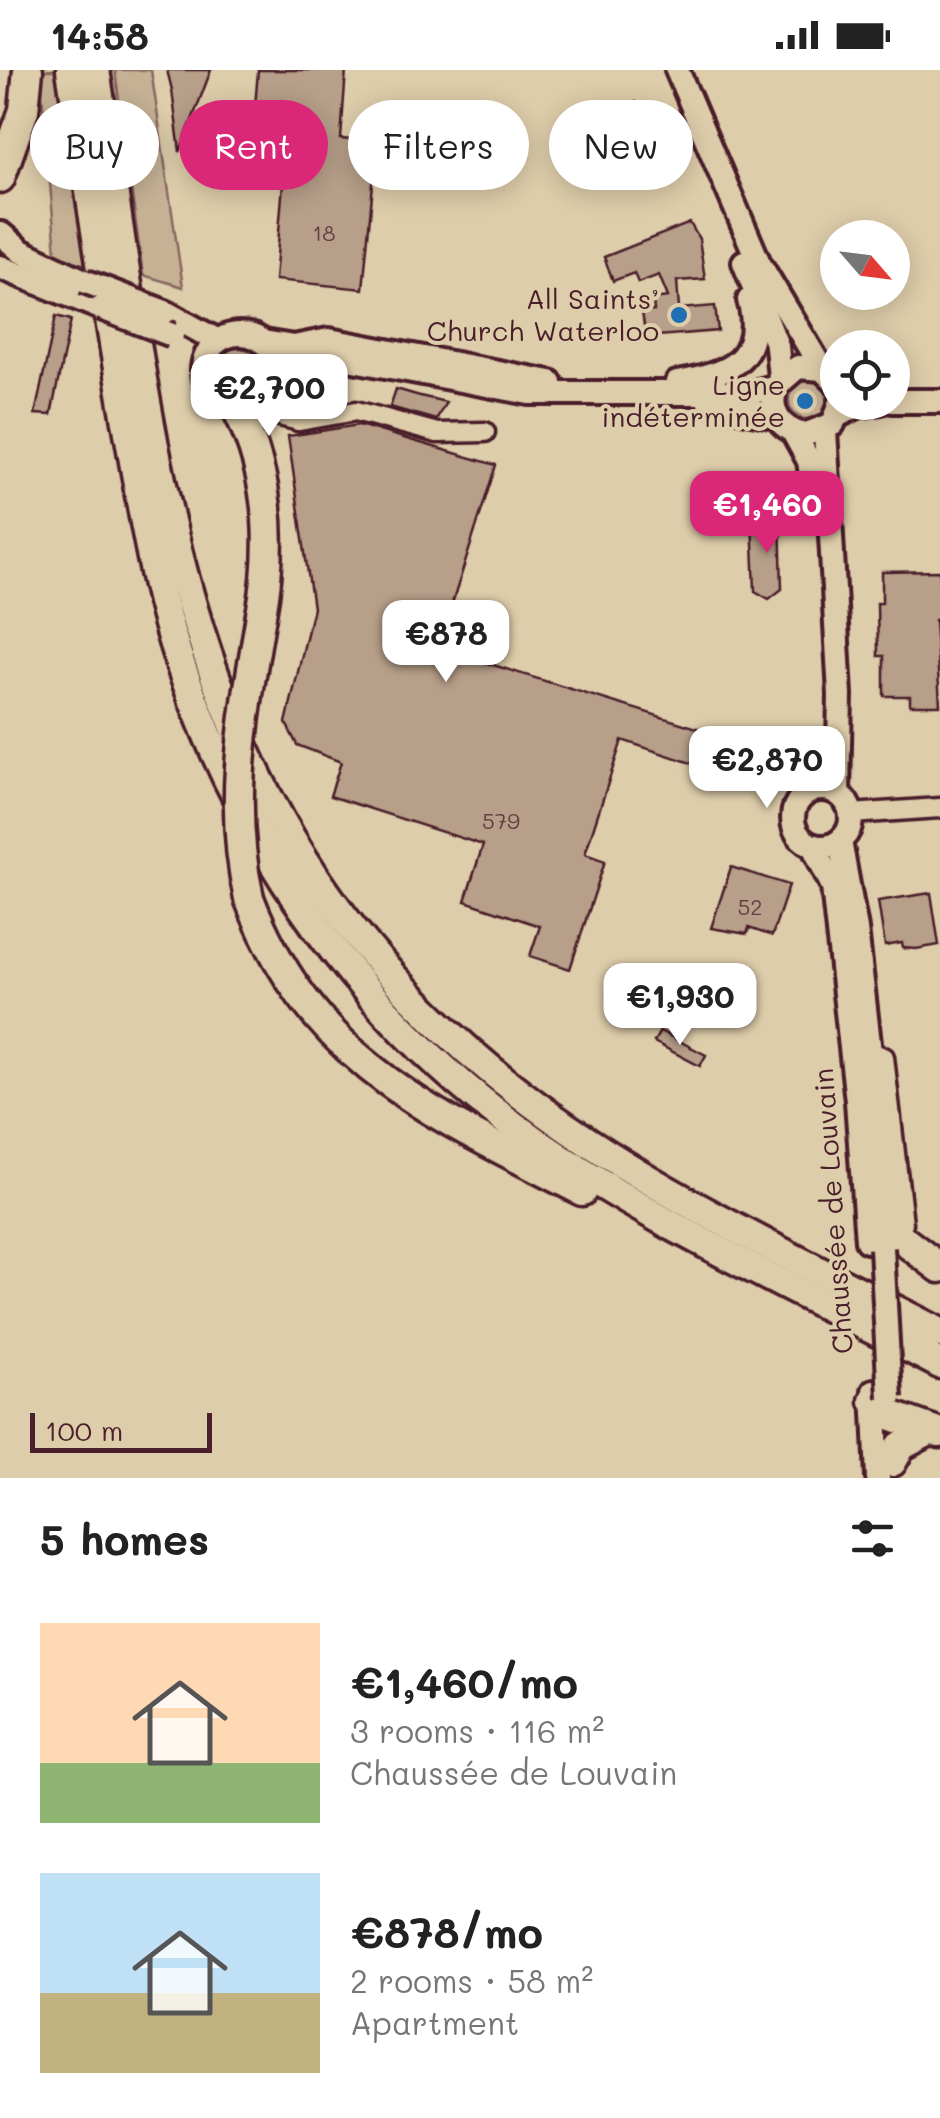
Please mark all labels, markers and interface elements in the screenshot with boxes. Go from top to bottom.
text: 14:58 [50,10,149,60]
chip: Buy [30,100,159,190]
chip: Rent [179,100,328,190]
chip: Filters [348,100,529,190]
chip: New [549,100,693,190]
house number: 18 [312,218,336,247]
north arrow [820,220,910,310]
map controls [820,220,910,420]
place label: All Saints’ Church Waterloo [427,280,659,348]
marker: All Saints’ Church Waterloo [668,304,690,326]
button: locate [820,330,910,420]
pin: €2,700 [188,354,350,439]
text: €2,700 [213,365,325,407]
place label: Ligne indéterminée [601,366,785,434]
marker: Ligne indéterminée [794,390,816,412]
pin: €1,460 [686,471,848,556]
text: €1,460 [712,482,822,524]
pin: €878 [387,600,505,685]
text: €878 [404,611,488,653]
pin: €2,870 [686,726,848,811]
text: €2,870 [711,737,823,779]
house number: 579 [482,806,520,835]
house number: 52 [737,892,763,921]
pin: €1,930 [599,963,761,1048]
text: €1,930 [626,974,734,1016]
street label: Chaussée de Louvain [804,1067,860,1355]
scale bar [30,1408,212,1452]
text: 100 m [45,1412,123,1448]
text: 5 homes [40,1511,209,1566]
icon: filters [845,1511,900,1566]
text: €1,460/mo [350,1654,578,1709]
icon: home [120,1663,240,1783]
text: 3 rooms · 116 m² [350,1709,604,1751]
text: Chaussée de Louvain [350,1751,677,1793]
text: €878/mo [350,1904,543,1959]
icon: home [120,1913,240,2033]
text: 2 rooms · 58 m² [350,1959,593,2001]
text: Apartment [350,2001,519,2043]

